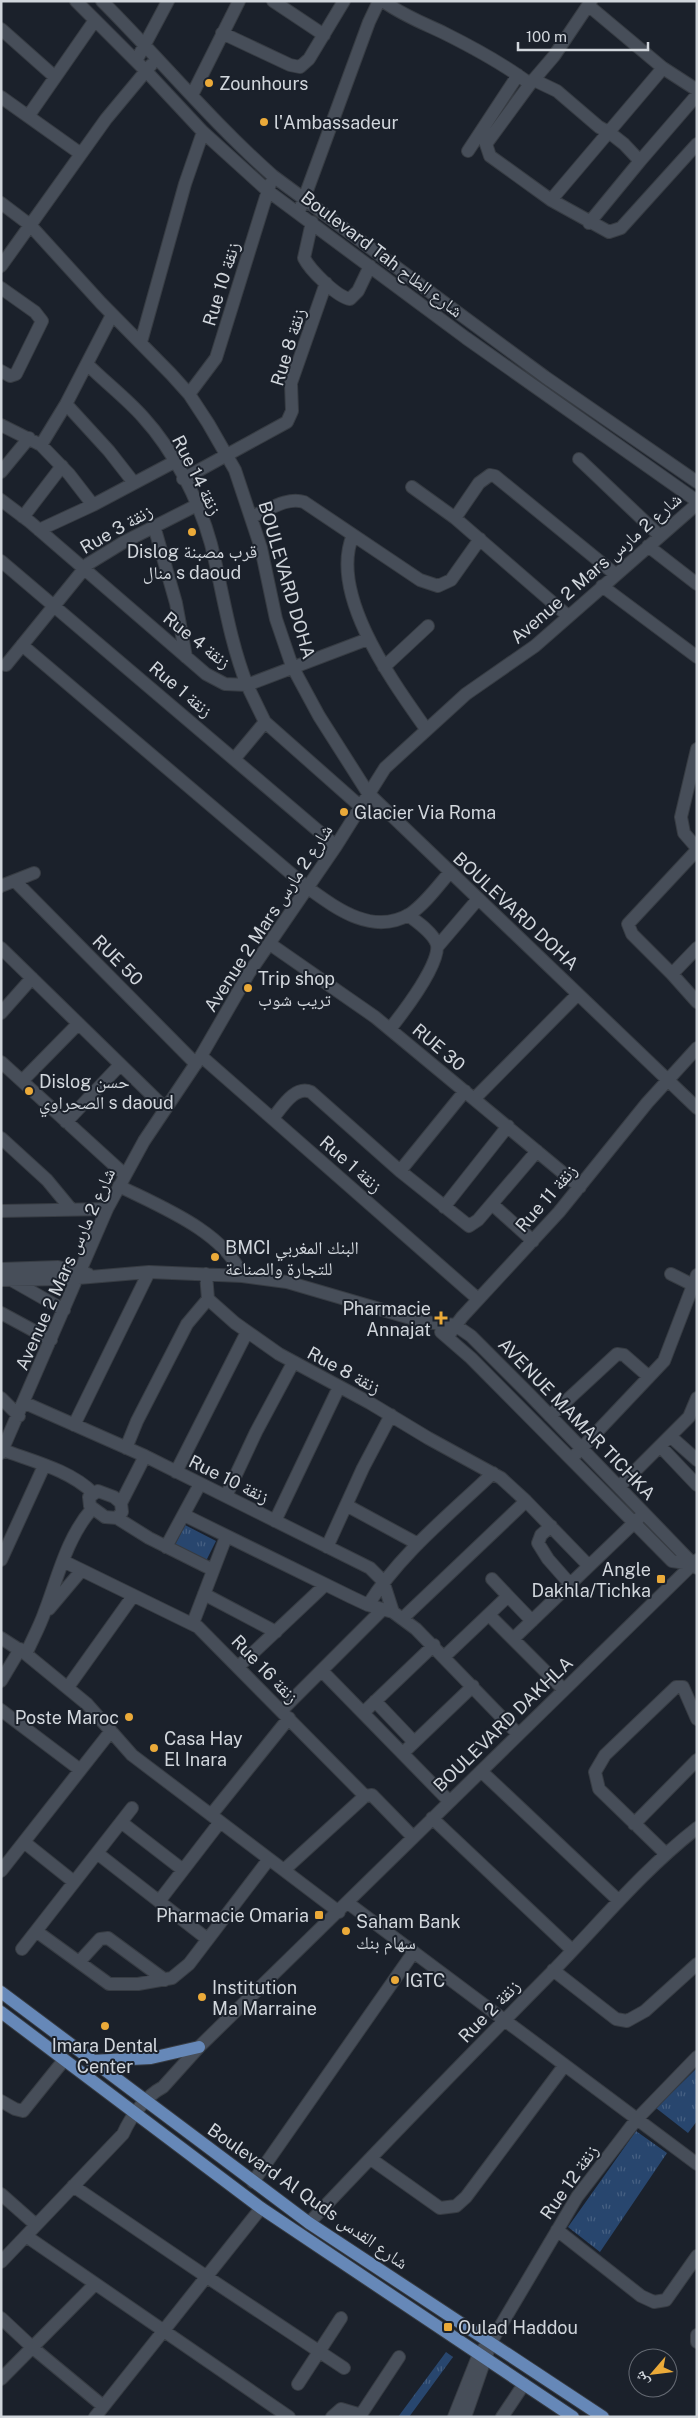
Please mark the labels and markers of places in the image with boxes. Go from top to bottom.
place label: Zounhours [219,73,308,94]
marker: Zounhours [203,77,215,89]
place label: l'Ambassadeur [274,112,399,133]
marker: l'Ambassadeur [258,116,270,128]
marker: Dislog قرب مصبنة منال s daoud [186,526,198,538]
place label: Dislog قرب مصبنة منال s daoud [127,541,257,584]
place label: Glacier Via Roma [354,802,496,823]
marker: Glacier Via Roma [338,806,350,818]
place label: Trip shop تريب شوب [258,968,335,1010]
marker: Trip shop تريب شوب [242,982,254,994]
place label: Dislog حسن الصحراوي s daoud [39,1071,174,1117]
marker: Dislog حسن الصحراوي s daoud [23,1085,35,1097]
place label: BMCI البنك المغربي للتجارة والصناعة [225,1237,359,1279]
marker: BMCI البنك المغربي للتجارة والصناعة [209,1251,221,1263]
place label: Pharmacie Annajat [342,1298,431,1340]
marker: Pharmacie Annajat [435,1312,447,1324]
place label: Angle Dakhla/Tichka [531,1559,651,1601]
marker: Angle Dakhla/Tichka [655,1573,667,1585]
place label: Poste Maroc [15,1707,119,1728]
marker: Poste Maroc [123,1711,135,1723]
place label: Casa Hay El Inara [164,1728,243,1770]
marker: Casa Hay El Inara [148,1742,160,1754]
place label: Pharmacie Omaria [156,1905,309,1926]
marker: Pharmacie Omaria [313,1909,325,1921]
place label: Saham Bank سهام بنك [356,1911,461,1955]
marker: Saham Bank سهام بنك [340,1925,352,1937]
place label: IGTC [405,1970,446,1991]
marker: IGTC [389,1974,401,1986]
place label: Institution Ma Marraine [212,1977,317,2019]
marker: Institution Ma Marraine [196,1991,208,2003]
marker: Imara Dental Center [99,2020,111,2032]
place label: Imara Dental Center [52,2035,158,2077]
place label: Oulad Haddou [458,2317,578,2338]
marker: Oulad Haddou [442,2321,454,2333]

